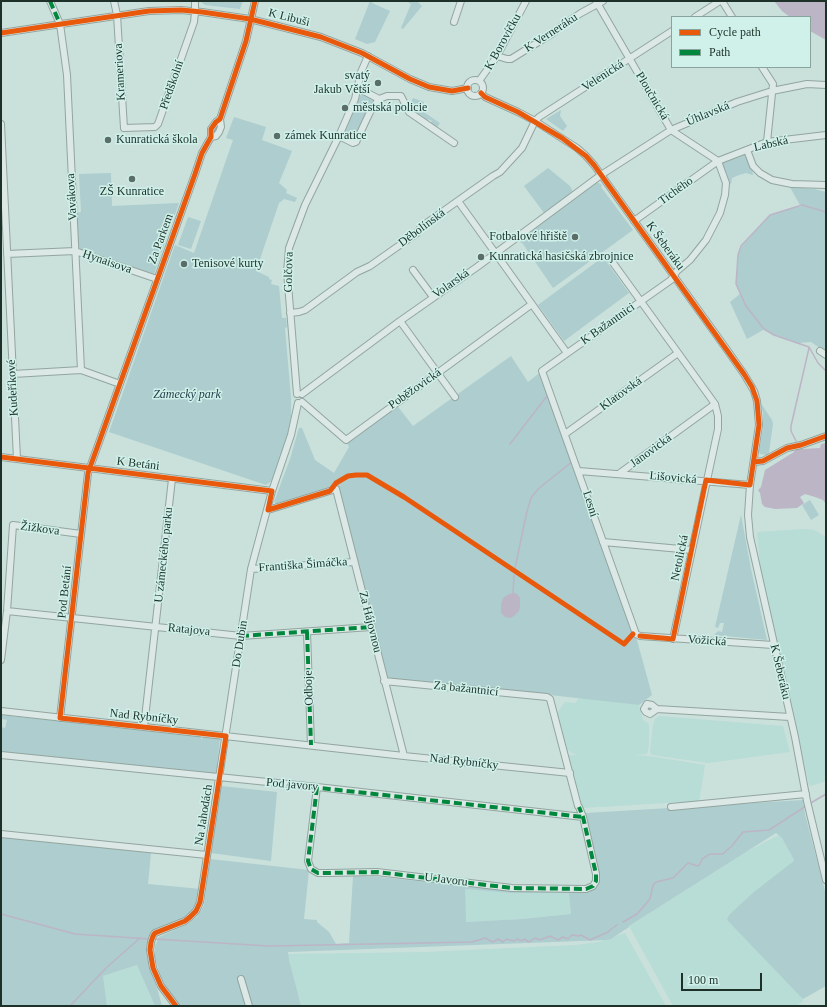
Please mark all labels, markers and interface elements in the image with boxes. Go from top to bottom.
street label: K Libuši [267,6,311,30]
street label: K Verneráku [522,10,580,56]
street label: K Borovíčku [482,11,524,73]
legend [671,16,811,68]
text: Cycle path [709,25,761,39]
street label: Krameriova [111,43,129,101]
text: Path [709,45,730,59]
street label: Velenická [579,57,627,95]
street label: Předškolní [157,58,187,112]
place label: svatý Jakub Větší [314,69,370,97]
street label: Ploučnická [632,69,672,123]
marker: svatý Jakub Větší [373,78,383,88]
street label: Úhlavská [684,99,732,129]
place label: městská policie [353,101,427,115]
marker: městská policie [340,103,350,113]
place label: zámek Kunratice [285,129,367,143]
marker: zámek Kunratice [272,131,282,141]
place label: Kunratická škola [116,133,198,147]
street label: Labská [752,133,790,155]
marker: Kunratická škola [103,135,113,145]
street label: Vavákova [64,173,80,221]
marker: ZŠ Kunratice [127,174,137,184]
street label: Tichého [656,174,696,208]
place label: ZŠ Kunratice [100,185,164,199]
street label: Děbolínská [396,206,448,250]
street label: Za Parkem [145,212,177,266]
street label: K Šeberáku [643,219,687,273]
place label: Fotbalové hřiště [489,230,567,244]
marker: Fotbalové hřiště [570,232,580,242]
street label: Hynaisova [80,247,134,277]
place label: Kunratická hasičská zbrojnice [489,250,634,264]
street label: Golčova [281,252,297,292]
marker: Kunratická hasičská zbrojnice [476,252,486,262]
place label: Tenisové kurty [192,257,263,271]
marker: Tenisové kurty [179,259,189,269]
street label: Volarská [430,266,472,302]
street label: K Bažantnici [578,300,638,348]
street label: Kudeříkové [4,359,22,417]
street label: Poběžovická [386,366,444,412]
street label: Klatovská [597,374,645,414]
park label: Zámecký park [153,388,221,402]
street label: Janovická [627,431,675,471]
street label: K Betáni [116,454,160,474]
street label: Lišovická [649,469,697,487]
street label: Lesní [579,489,601,519]
street label: U zámeckého parku [152,507,176,603]
street label: Žižkova [20,519,60,539]
street label: Netolická [668,534,692,582]
street label: Františka Šimáčka [258,555,348,575]
street label: Pod Betání [55,565,75,619]
street label: Za Hájovnou [355,590,385,654]
street label: Do Dubin [229,619,251,669]
street label: Ratajova [167,621,211,639]
street label: Vožická [687,632,727,650]
street label: K Šeberáku [767,643,793,701]
street label: Odboje [301,670,317,706]
street label: Za bažantnicí [433,678,499,700]
street label: Nad Rybníčky [109,706,179,728]
street label: Nad Rybníčky [429,751,499,773]
street label: Pod javory [265,776,319,794]
street label: Na Jahodách [192,783,216,847]
street label: U Javoru [423,870,469,890]
scale bar [683,965,764,991]
text: 100 m [688,973,718,987]

